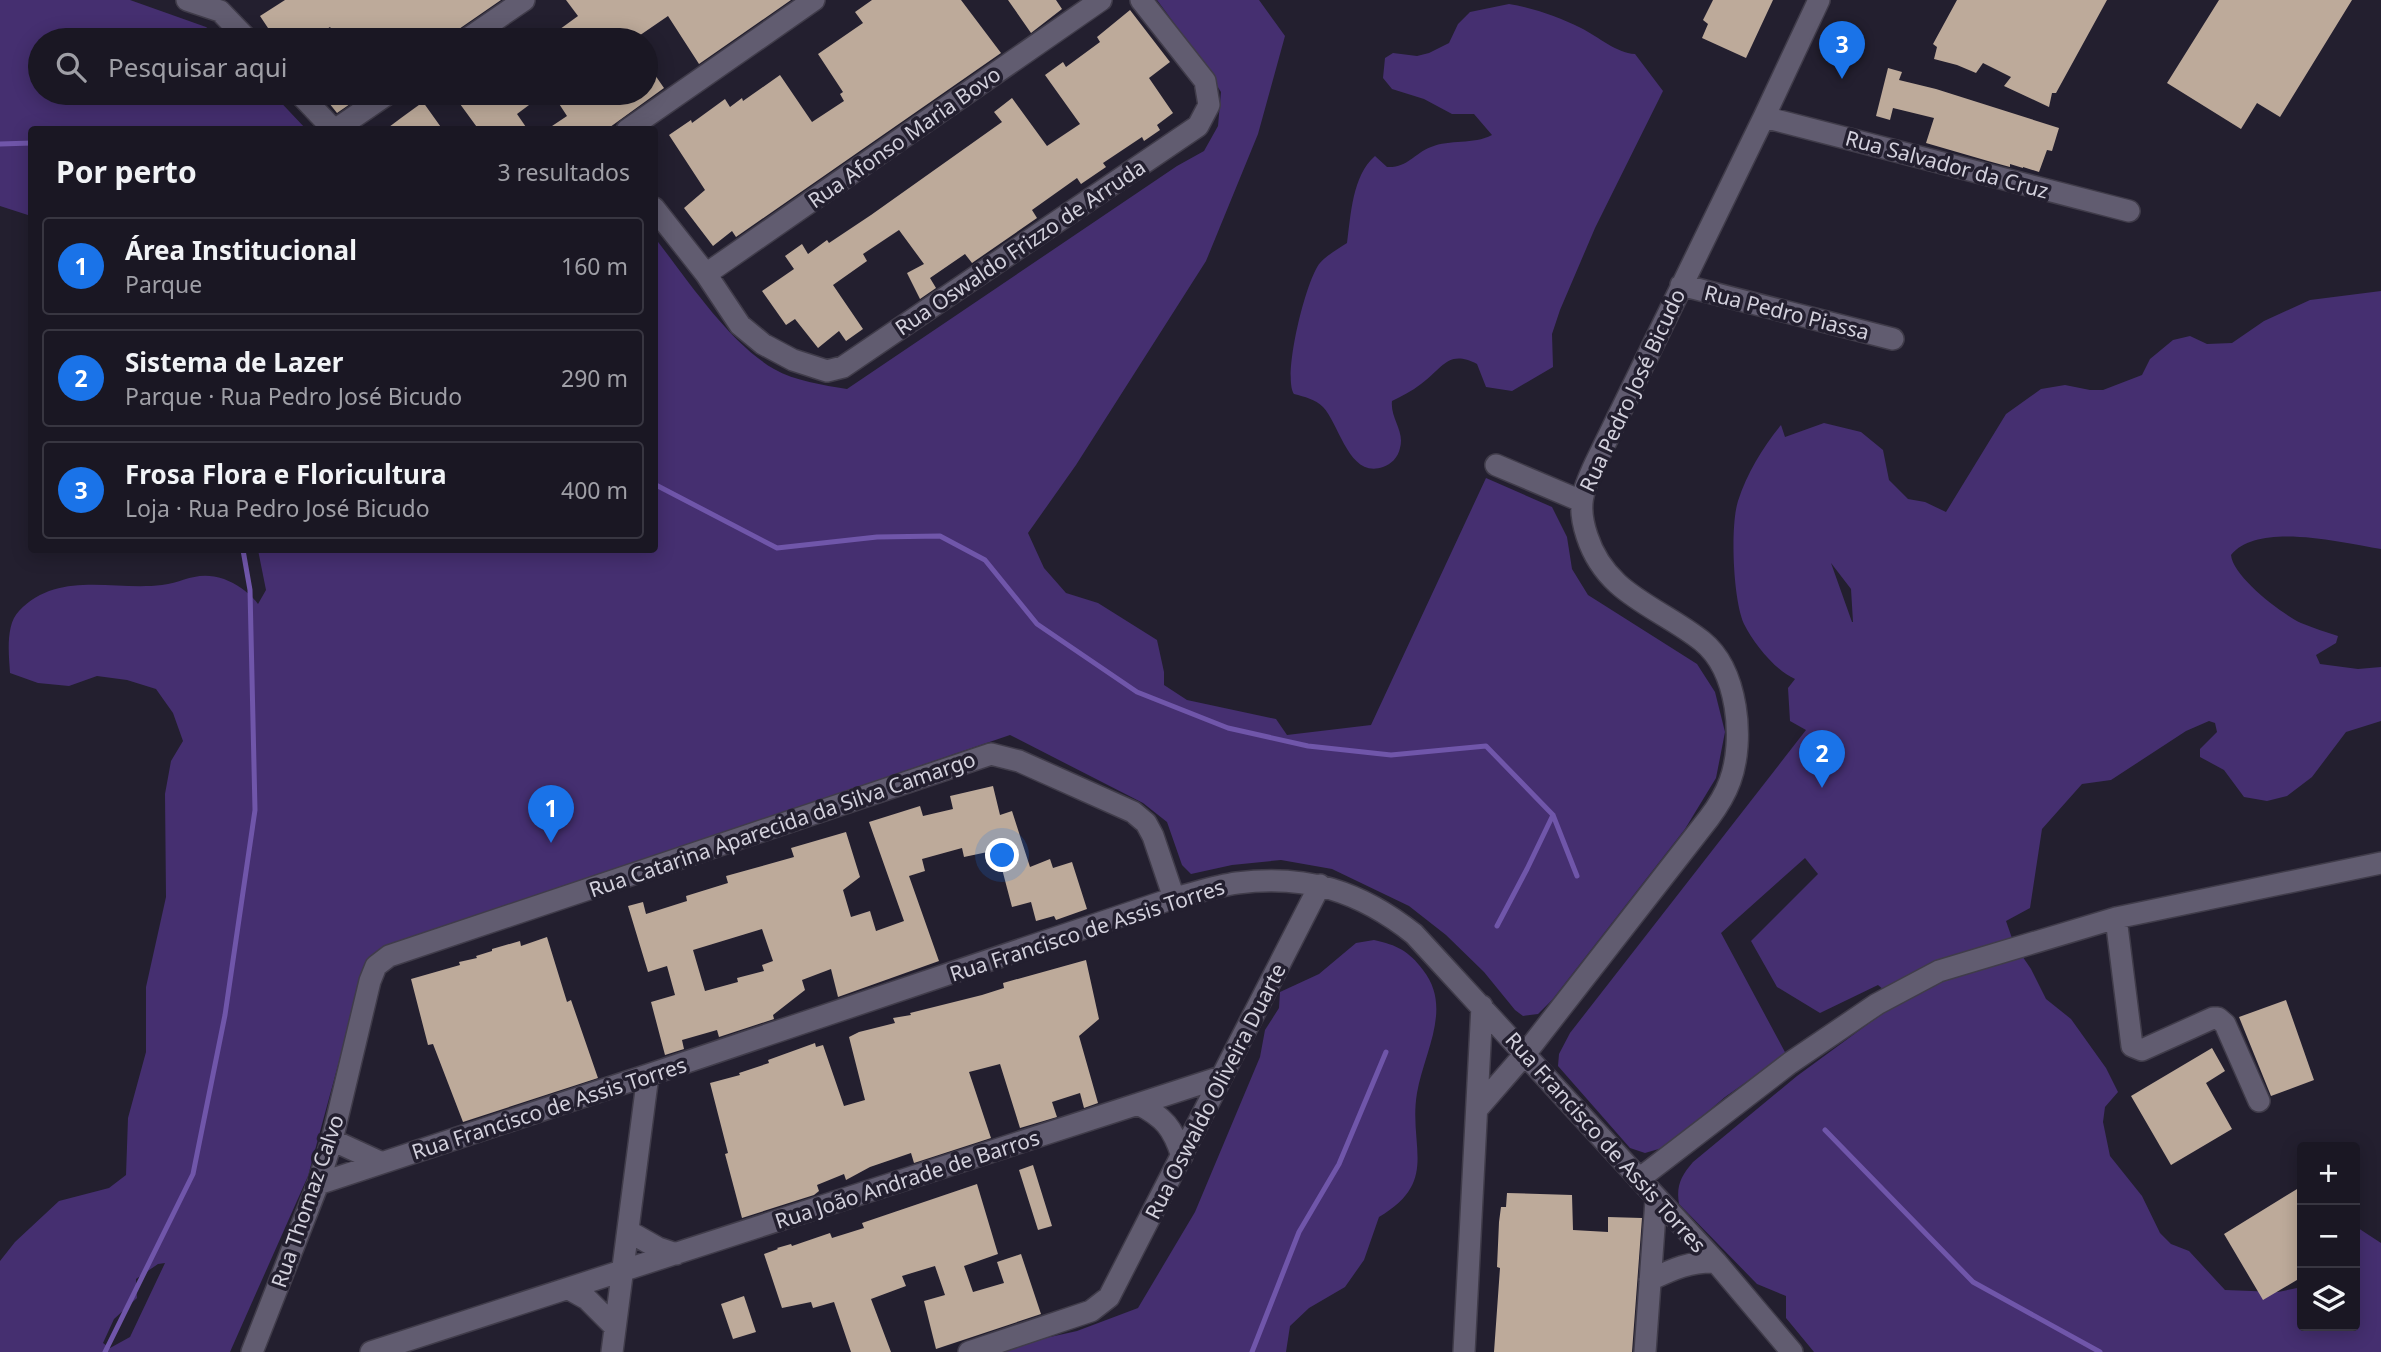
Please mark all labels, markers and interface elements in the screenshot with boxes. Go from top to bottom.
pin: 3 [1819,21,1865,79]
search box [28,28,658,105]
icon: search [52,48,90,86]
text: Pesquisar aqui [108,49,288,85]
street label: Rua Afonso Maria Bovo [802,60,1006,214]
street label: Rua Salvador da Cruz [1842,123,2052,205]
text: Por perto [56,151,197,192]
street label: Rua Oswaldo Frizzo de Arruda [889,153,1151,341]
text: 3 resultados [497,156,630,188]
text: Área Institucional [125,232,357,268]
text: 1 [74,250,88,282]
text: 160 m [561,250,628,282]
text: Parque [125,268,202,300]
street label: Rua Pedro Piassa [1702,278,1872,346]
street label: Rua Pedro José Bicudo [1573,284,1691,496]
text: Sistema de Lazer [125,344,343,380]
text: 2 [74,362,88,394]
text: 290 m [561,362,628,394]
text: Parque · Rua Pedro José Bicudo [125,380,462,412]
text: Frosa Flora e Floricultura [125,456,447,492]
text: 3 [74,474,88,506]
text: 400 m [561,474,628,506]
text: Loja · Rua Pedro José Bicudo [125,492,430,524]
pin: 2 [1799,730,1845,788]
street label: Rua Catarina Aparecida da Silva Camargo [585,745,979,903]
pin: 1 [528,785,574,843]
your location [985,838,1019,872]
street label: Rua Francisco de Assis Torres [946,872,1228,988]
street label: Rua Oswaldo Oliveira Duarte [1138,958,1292,1224]
street label: Rua Francisco de Assis Torres [1499,1026,1713,1258]
street label: Rua Francisco de Assis Torres [408,1050,690,1166]
street label: Rua Thomaz Calvo [264,1111,350,1291]
street label: Rua João Andrade de Barros [771,1123,1043,1235]
map controls [2297,1142,2360,1331]
button: + [2297,1142,2360,1205]
button: − [2297,1205,2360,1268]
button: layers [2297,1268,2360,1331]

